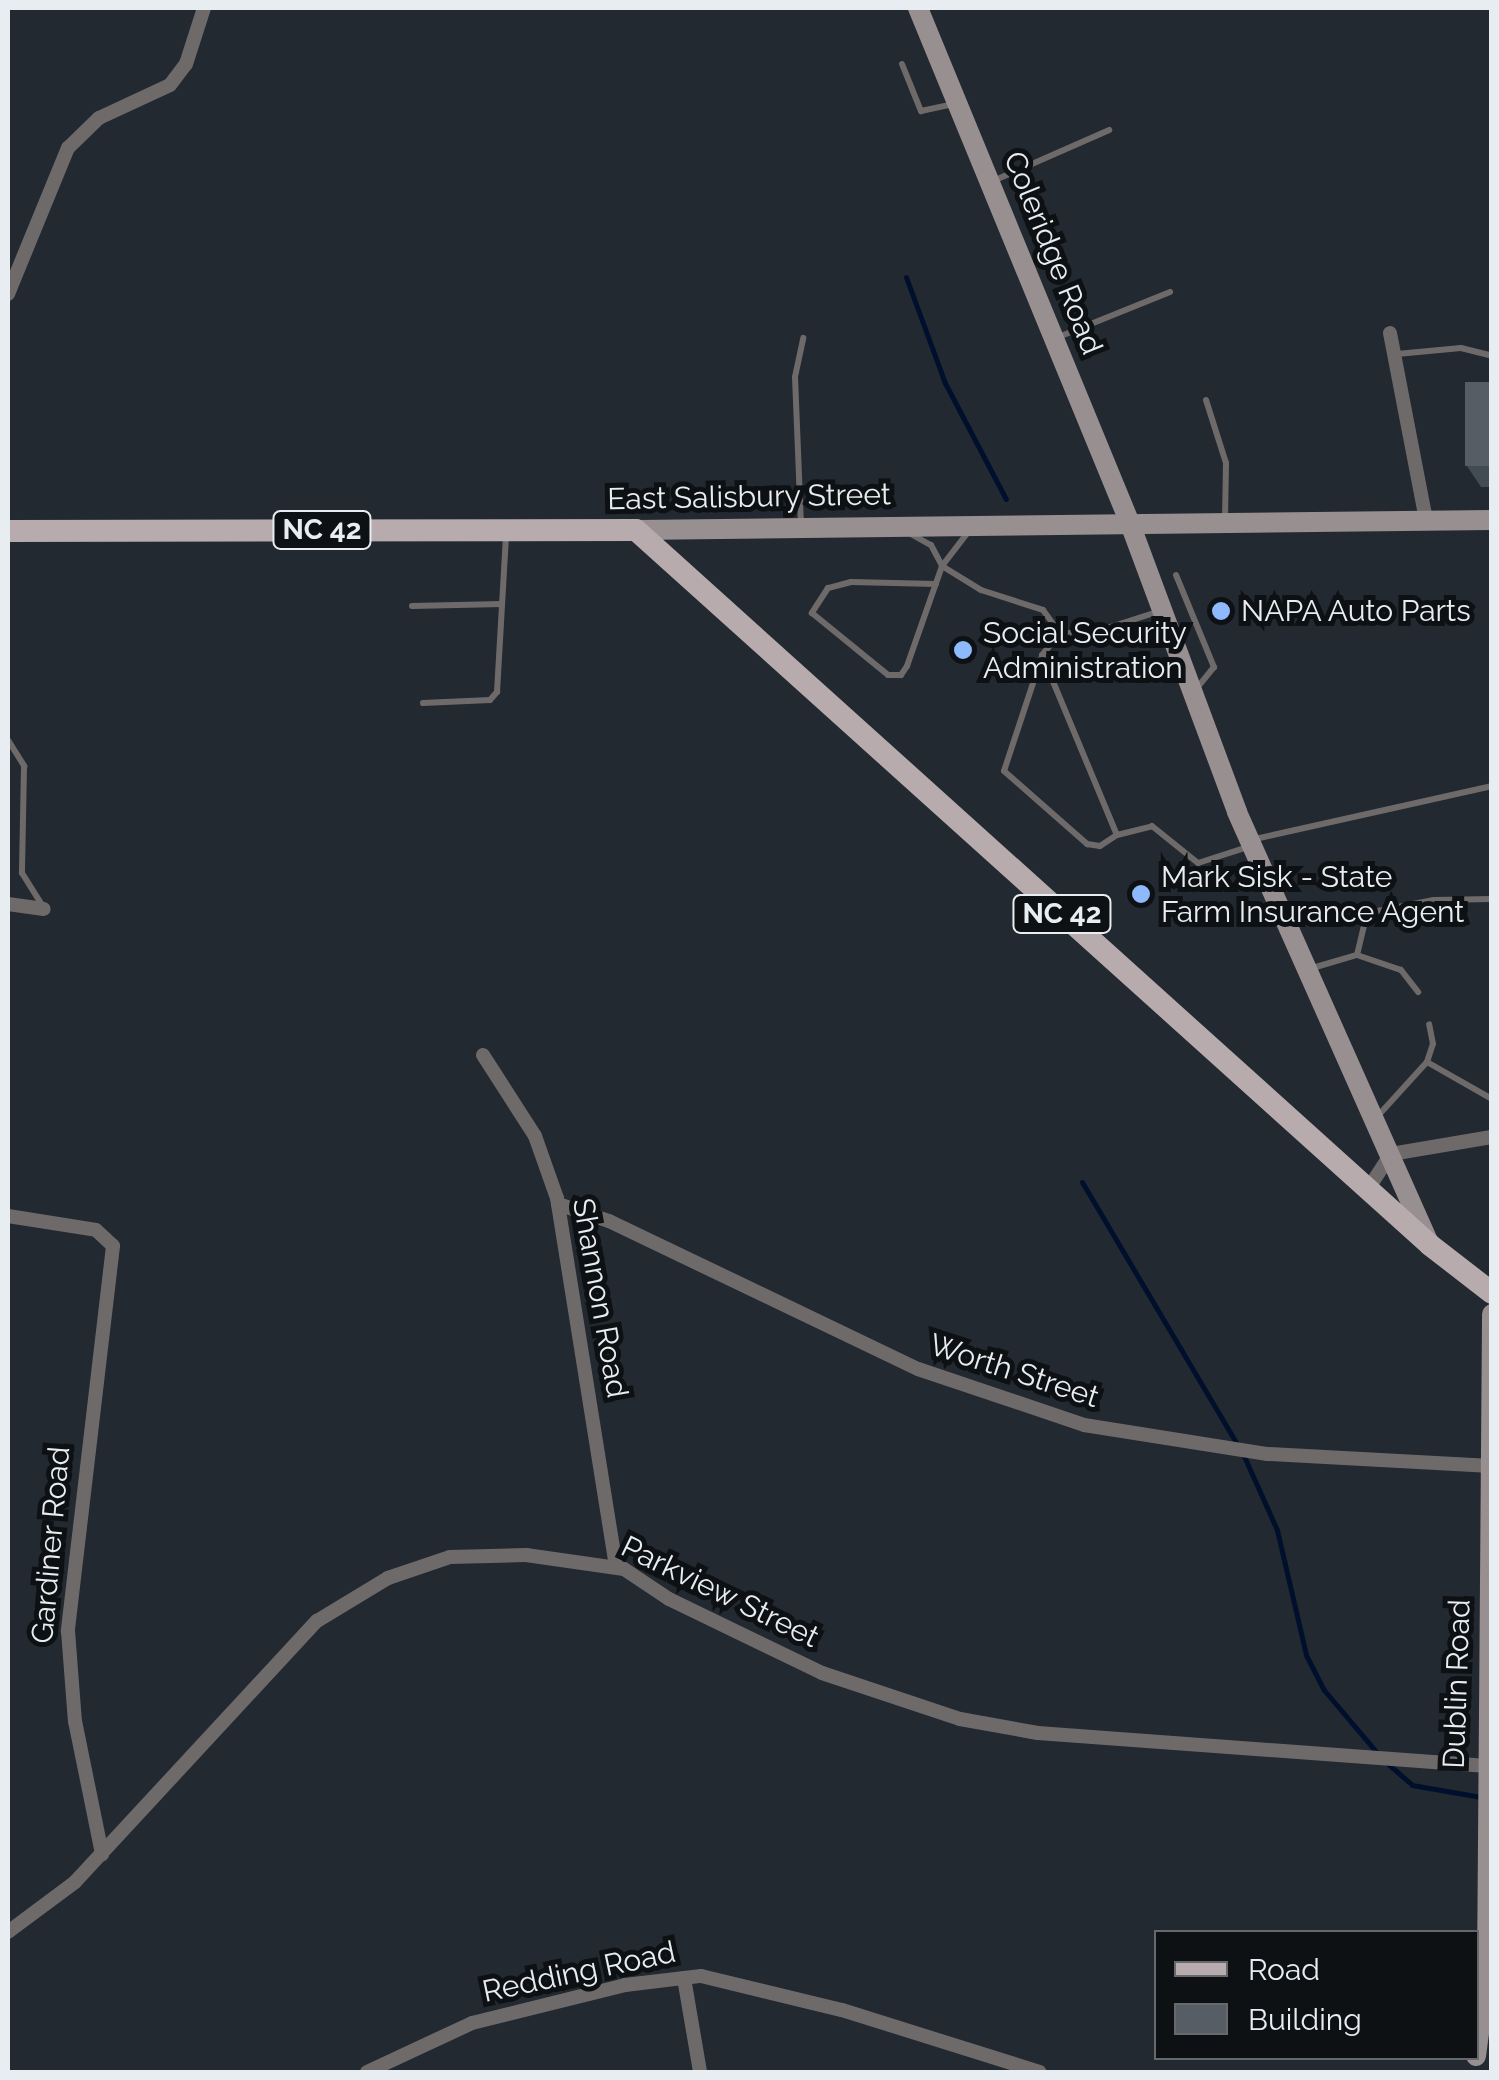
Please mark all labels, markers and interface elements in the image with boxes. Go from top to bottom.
street label: Coleridge Road [996,146,1110,360]
street label: East Salisbury Street [607,477,891,517]
road number: NC 42 [272,507,372,553]
place label: NAPA Auto Parts [1241,593,1473,629]
marker: NAPA Auto Parts [1210,600,1232,622]
place label: Social Security Administration [983,615,1188,686]
marker: Social Security Administration [952,639,974,661]
place label: Mark Sisk - State Farm Insurance Agent [1161,859,1465,930]
marker: Mark Sisk - State Farm Insurance Agent [1130,883,1152,905]
road number: NC 42 [1012,891,1112,937]
street label: Shannon Road [565,1195,635,1401]
street label: Worth Street [925,1327,1103,1415]
street label: Gardiner Road [24,1445,78,1645]
street label: Parkview Street [615,1528,825,1656]
street label: Dublin Road [1436,1599,1478,1769]
legend [1154,1930,1479,2060]
street label: Redding Road [479,1934,679,2010]
text: Road [1248,1952,1320,1987]
text: Building [1248,2002,1362,2037]

